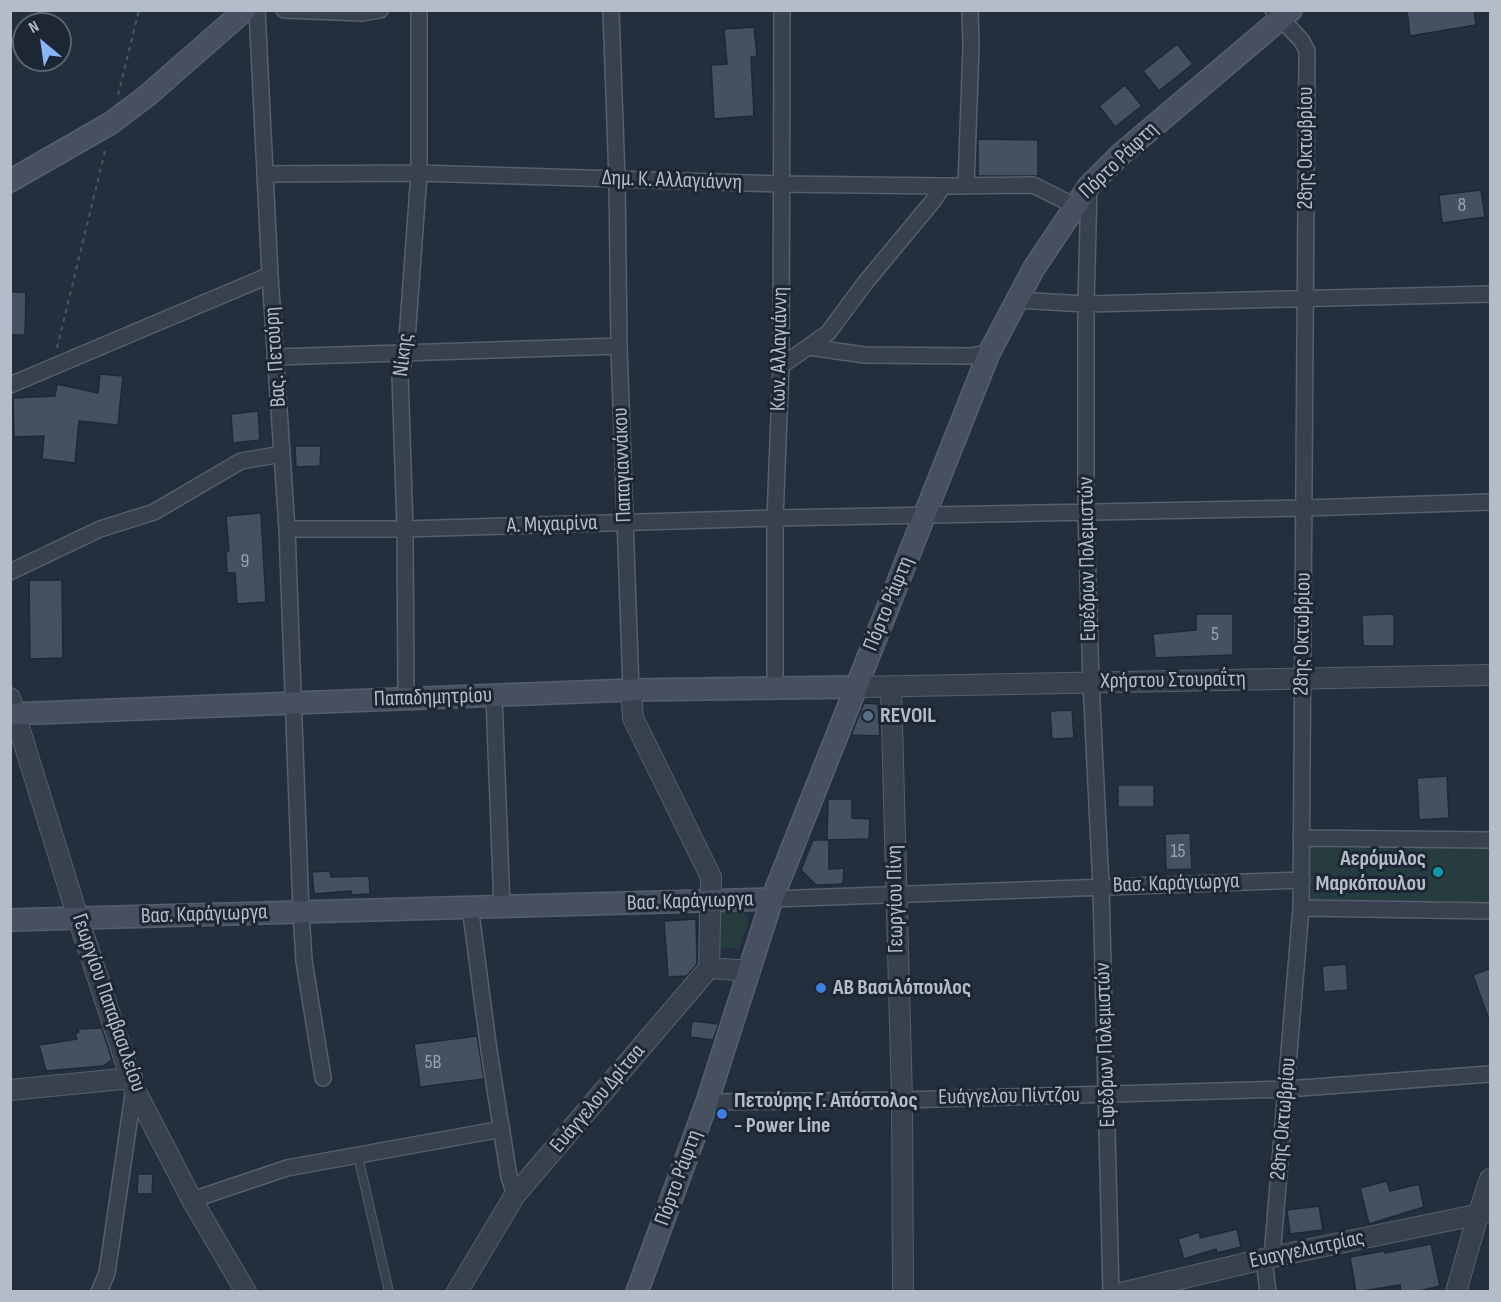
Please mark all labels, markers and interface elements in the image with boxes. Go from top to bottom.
north arrow [12,12,72,72]
text: N [26,17,42,38]
street label: 28ης Οκτωβρίου [1293,86,1319,210]
street label: Πόρτο Ράφτη [1074,117,1164,205]
street label: Δημ. Κ. Αλλαγιάννη [602,165,742,197]
house number: 8 [1458,194,1466,218]
street label: Κων. Αλλαγιάννη [766,287,794,411]
street label: Βας. Πετούρη [259,306,293,408]
street label: Νίκης [388,332,420,378]
street label: Παπαγιαννάκου [608,407,638,523]
street label: Εφέδρων Πολεμιστών [1073,476,1103,642]
street label: Α. Μιχαιρίνα [506,510,598,540]
house number: 9 [241,550,249,574]
street label: Πόρτο Ράφτη [858,553,920,655]
street label: 28ης Οκτωβρίου [1289,572,1317,696]
house number: 5 [1211,623,1219,647]
street label: Χρήστου Στουραΐτη [1100,667,1246,695]
street label: Παπαδημητρίου [373,683,493,713]
place label: REVOIL [880,703,936,729]
marker: REVOIL [861,709,875,723]
house number: 15 [1170,840,1186,864]
street label: Γεωργίου Πίνη [882,845,910,953]
place label: Αερόμυλος Μαρκόπουλου [1316,846,1426,897]
marker: Αερόμυλος Μαρκόπουλου [1431,865,1445,879]
street label: Βασ. Καράγιωργα [1112,869,1240,899]
street label: Βασ. Καράγιωργα [626,887,754,917]
street label: Βασ. Καράγιωργα [140,900,268,930]
street label: Γεωργίου Παπαβασιλείου [65,910,151,1096]
street label: Εφέδρων Πολεμιστών [1090,962,1122,1128]
place label: ΑΒ Βασιλόπουλος [833,975,971,1001]
marker: ΑΒ Βασιλόπουλος [814,981,828,995]
street label: Ευάγγελου Δρίτσα [545,1039,651,1159]
house number: 5B [425,1051,441,1075]
street label: 28ης Οκτωβρίου [1265,1056,1303,1182]
street label: Ευάγγελου Πίντζου [938,1083,1080,1111]
place label: Πετούρης Γ. Απόστολος - Power Line [734,1088,918,1140]
marker: Πετούρης Γ. Απόστολος - Power Line [715,1107,729,1121]
street label: Πόρτο Ράφτη [650,1127,708,1229]
street label: Ευαγγελιστρίας [1247,1225,1367,1275]

